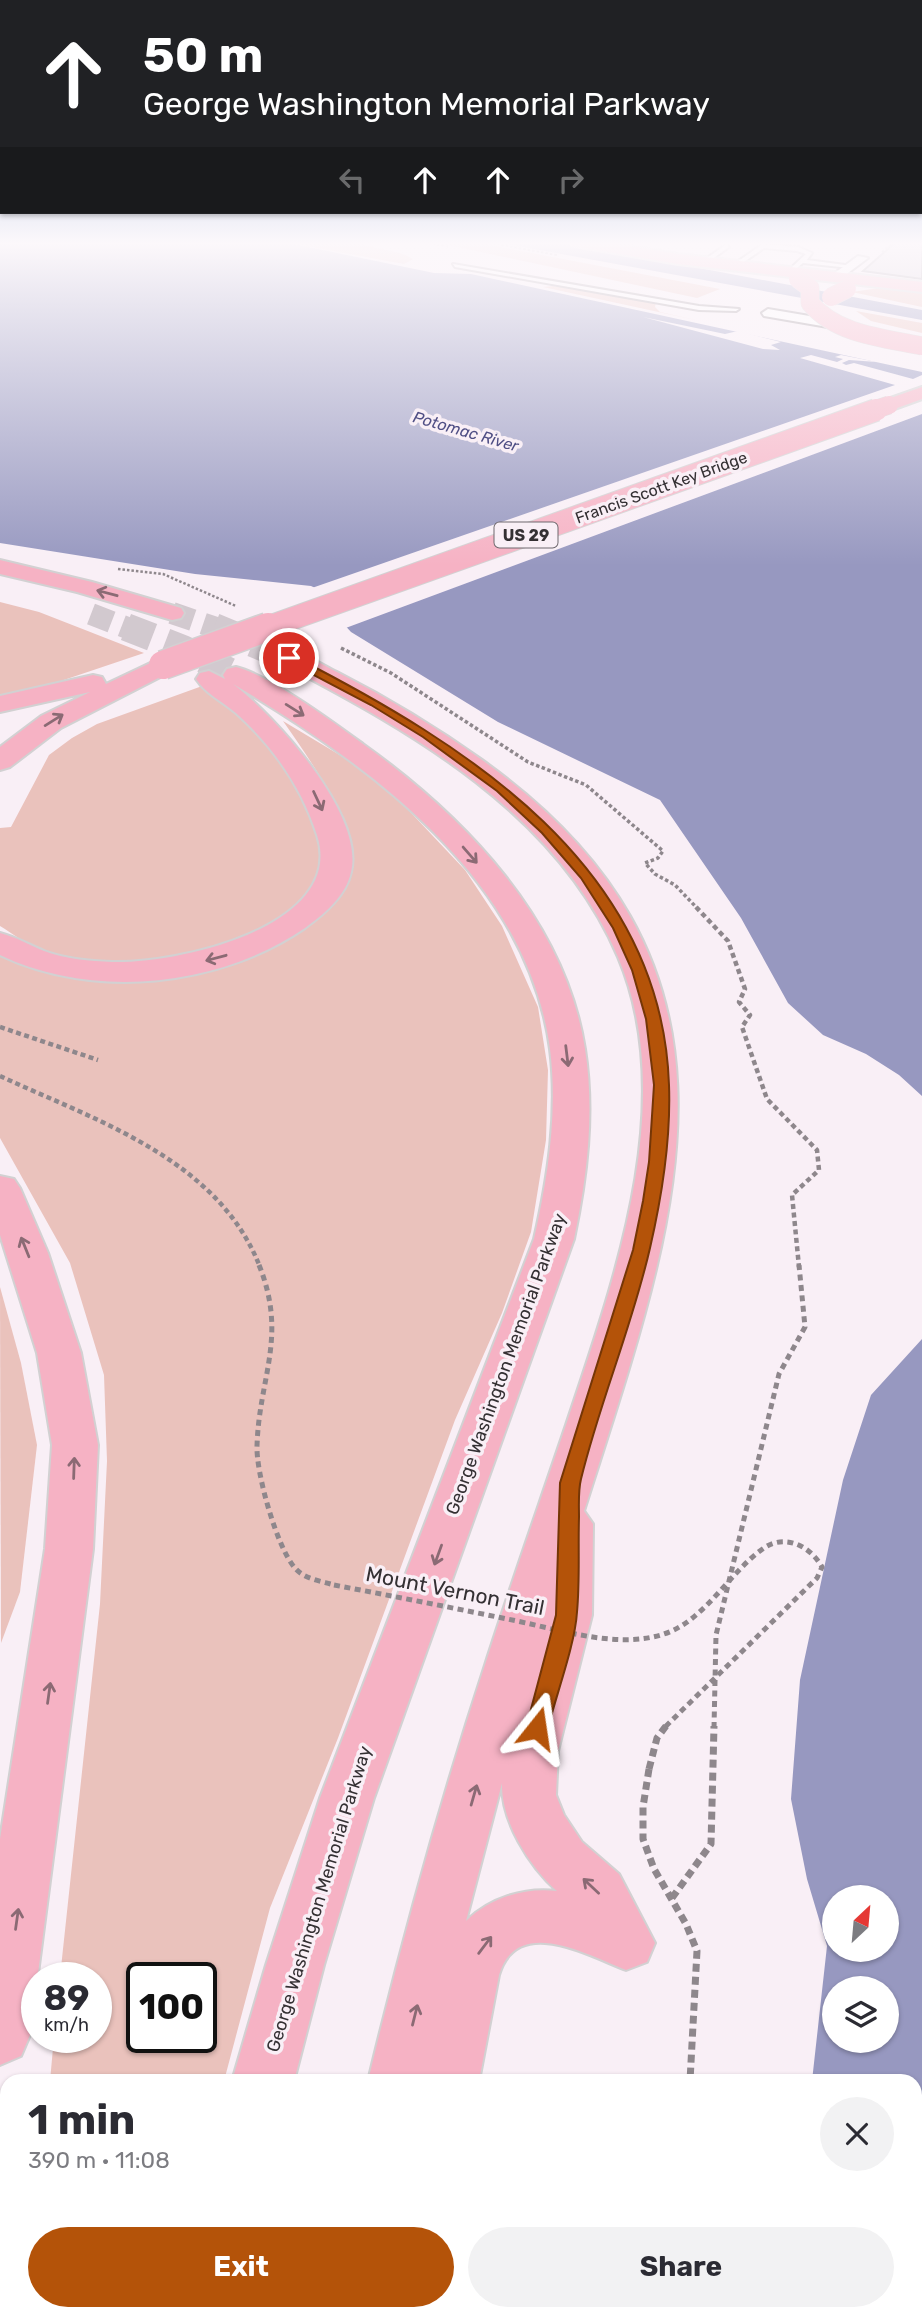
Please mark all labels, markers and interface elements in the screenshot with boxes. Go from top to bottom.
text: 50 m [143,26,263,84]
icon: ahead [28,28,119,119]
text: George Washington Memorial Parkway [143,85,710,123]
icon: left [333,161,371,199]
icon: ahead [406,161,444,199]
icon: ahead [479,161,517,199]
icon: right [552,161,590,199]
water label: Potomac River [411,407,522,456]
street label: Francis Scott Key Bridge [573,447,750,527]
road number: US 29 [494,522,558,548]
one-way arrow [96,586,119,599]
pin [259,628,319,688]
icon: arrive [270,639,308,677]
one-way arrow [284,704,304,718]
one-way arrow [44,713,64,727]
one-way arrow [312,790,325,811]
one-way arrow [462,845,478,863]
one-way arrow [206,952,228,965]
one-way arrow [561,1044,574,1067]
street label: George Washington Memorial Parkway [441,1210,571,1518]
one-way arrow [18,1236,31,1258]
one-way arrow [67,1456,81,1479]
one-way arrow [430,1544,443,1566]
street label: Mount Vernon Trail [364,1561,546,1620]
one-way arrow [42,1683,55,1705]
position arrow [500,1691,574,1765]
street label: George Washington Memorial Parkway [262,1743,376,2055]
one-way arrow [468,1784,481,1806]
one-way arrow [583,1877,600,1894]
north arrow [822,1885,900,1962]
map controls [822,1885,899,2053]
one-way arrow [10,1908,23,1931]
one-way arrow [477,1936,492,1955]
speed limit sign: 100 [126,1962,217,2053]
button: layers [822,1976,899,2053]
text: 89 [43,1977,90,2019]
one-way arrow [409,2004,422,2026]
text: km/h [44,2014,89,2036]
text: 1 min [28,2095,135,2145]
button: close [820,2097,894,2171]
text: 390 m · 11:08 [28,2146,170,2174]
button: Exit [28,2227,454,2307]
button: Share [468,2227,894,2307]

